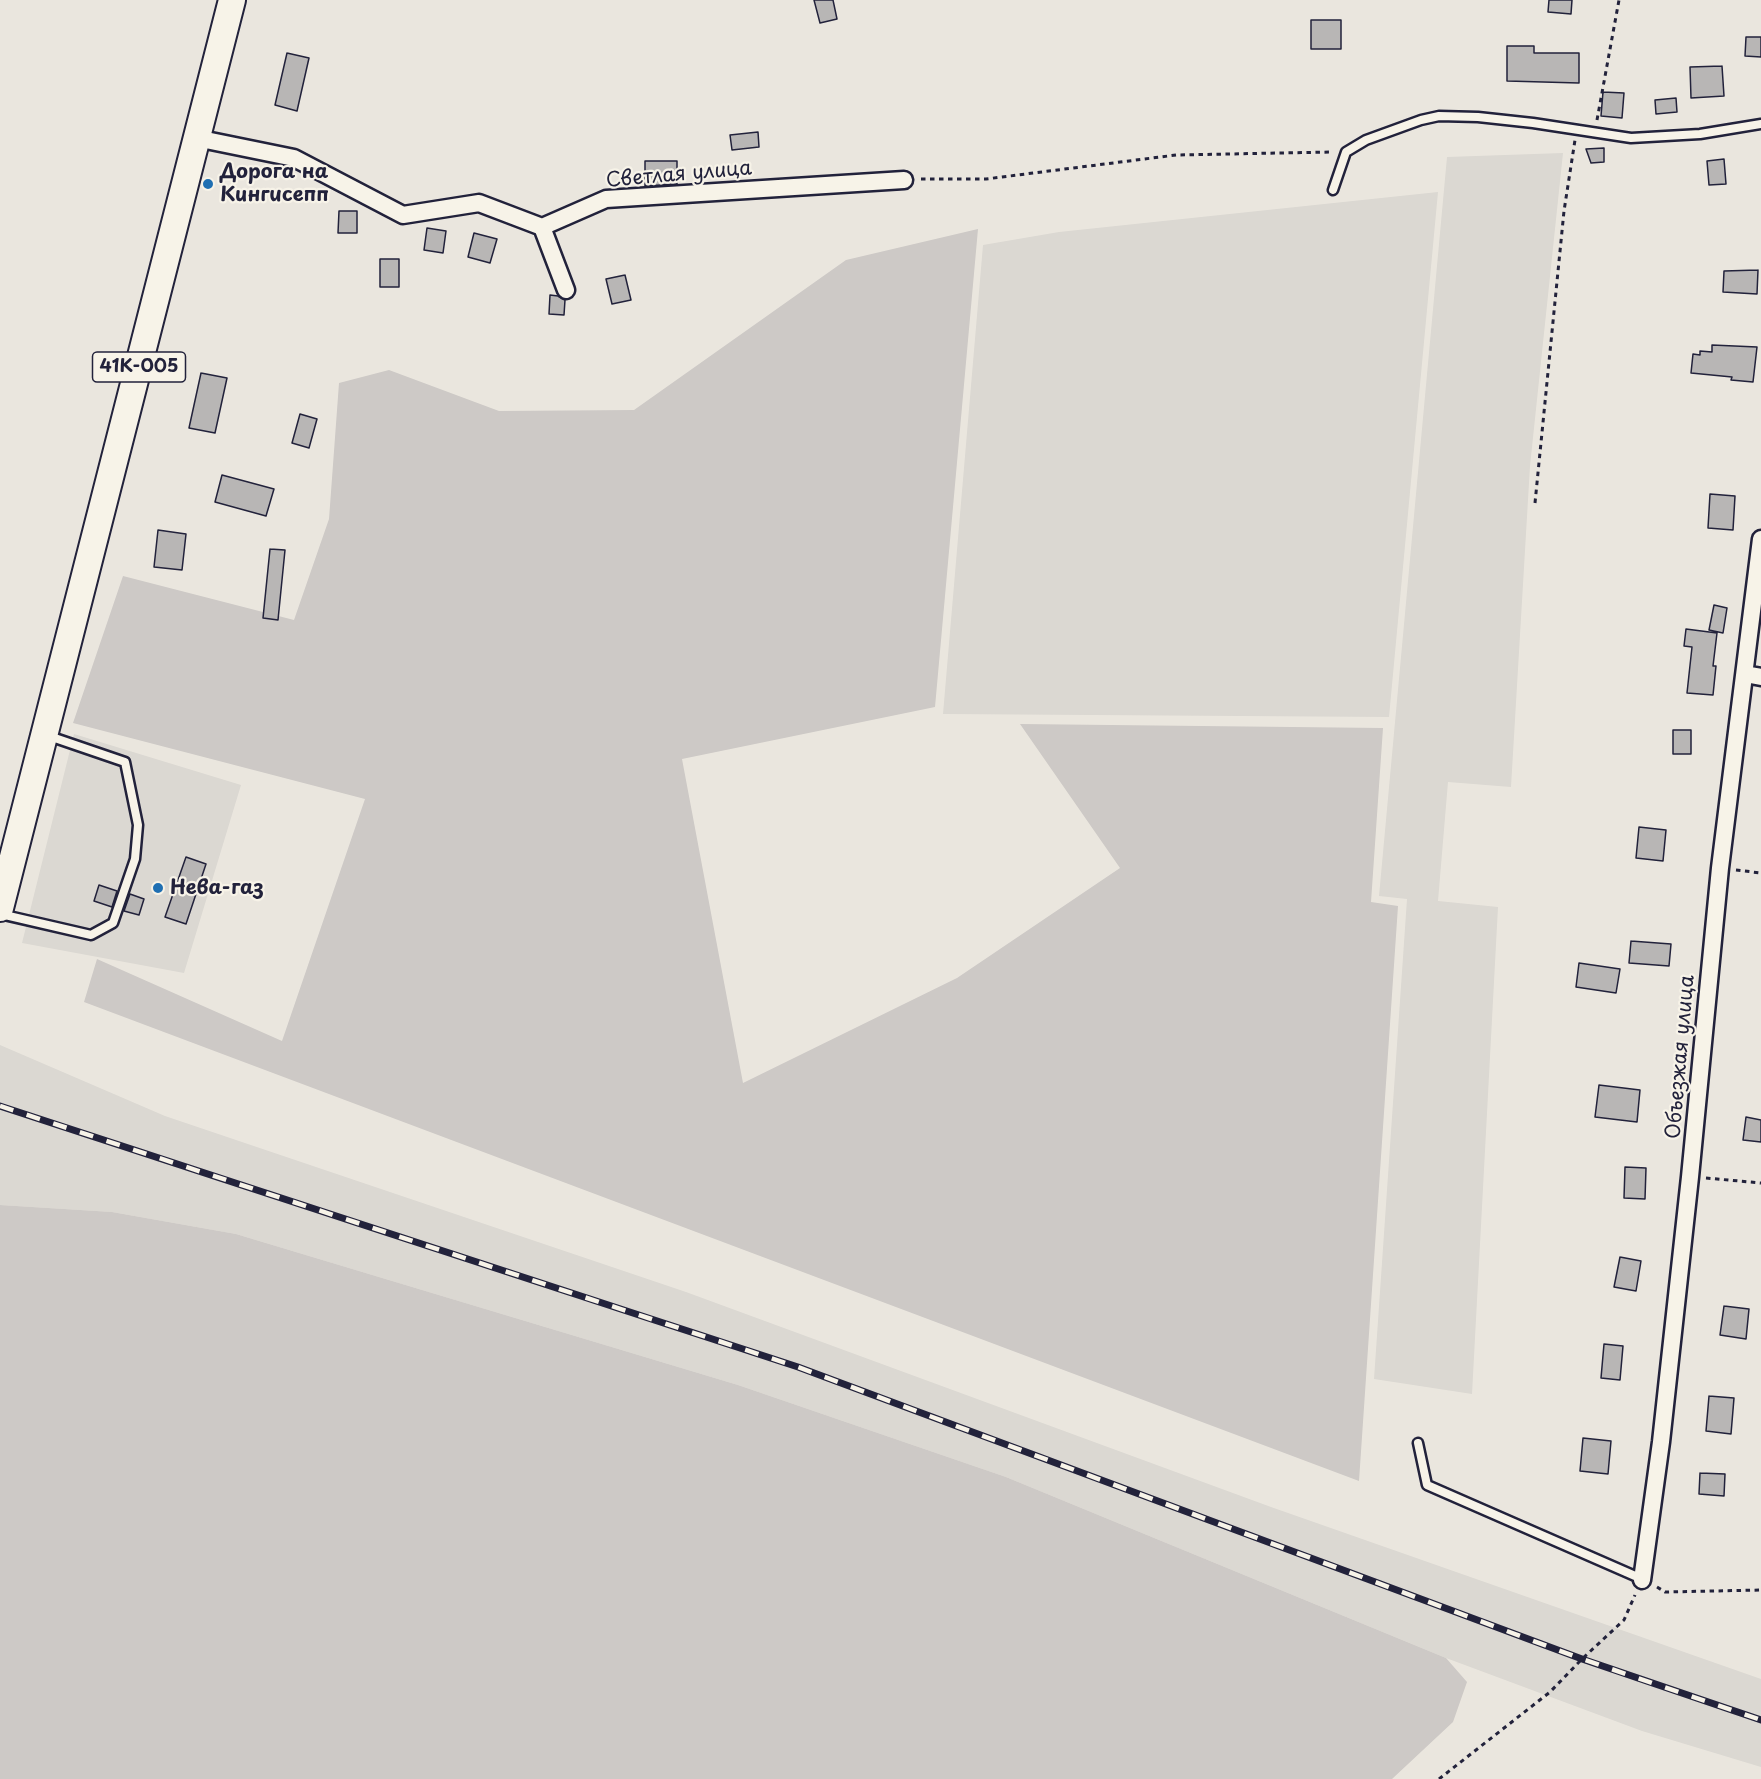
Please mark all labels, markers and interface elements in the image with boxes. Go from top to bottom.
street label: Светлая улица [605,157,753,193]
place label: Дорога на Кингисепп [220,160,329,207]
marker: Дорога на Кингисепп [201,177,215,191]
road number: 41К-005 [92,352,186,382]
place label: Нева-газ [170,876,264,900]
marker: Нева-газ [151,881,165,895]
street label: Объезжая улица [1662,974,1700,1140]

